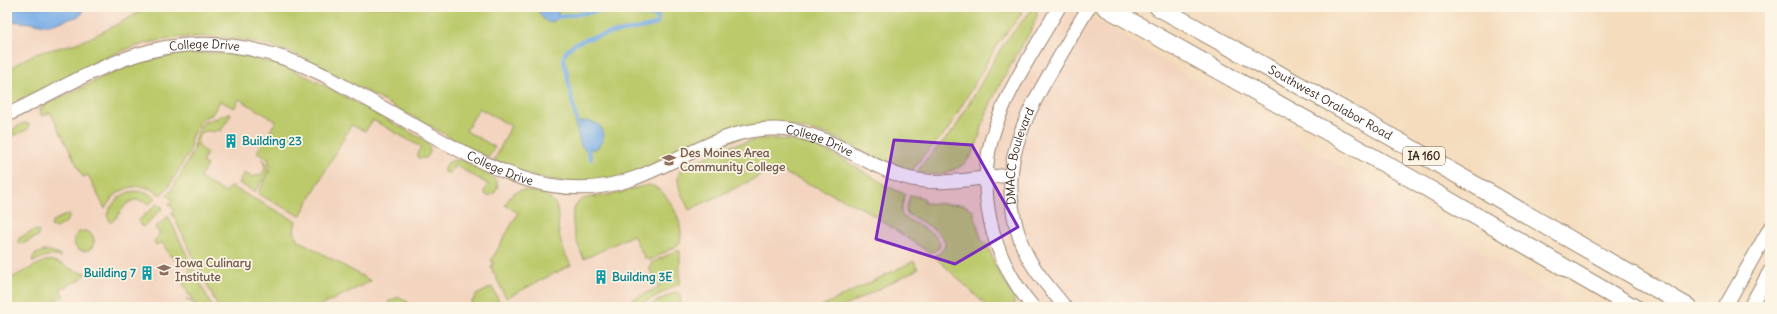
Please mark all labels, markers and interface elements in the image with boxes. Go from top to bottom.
street label: College Drive [168,36,241,54]
street label: Southwest Oralabor Road [1266,62,1395,143]
street label: DMACC Boulevard [1003,105,1037,206]
street label: College Drive [785,122,856,159]
building icon: Building 23 [223,133,239,149]
place label: Building 23 [242,133,302,149]
place label: Des Moines Area Community College [680,145,786,175]
street label: College Drive [464,147,535,188]
road number: IA 160 [1403,147,1445,165]
school or university icon: Des Moines Area Community College [661,152,677,168]
place label: Iowa Culinary Institute [175,255,252,284]
school or university icon: Iowa Culinary Institute [156,262,172,278]
place label: Building 7 [84,265,136,281]
building icon: Building 7 [139,265,155,281]
building icon: Building 3E [593,269,609,285]
place label: Building 3E [612,269,672,285]

